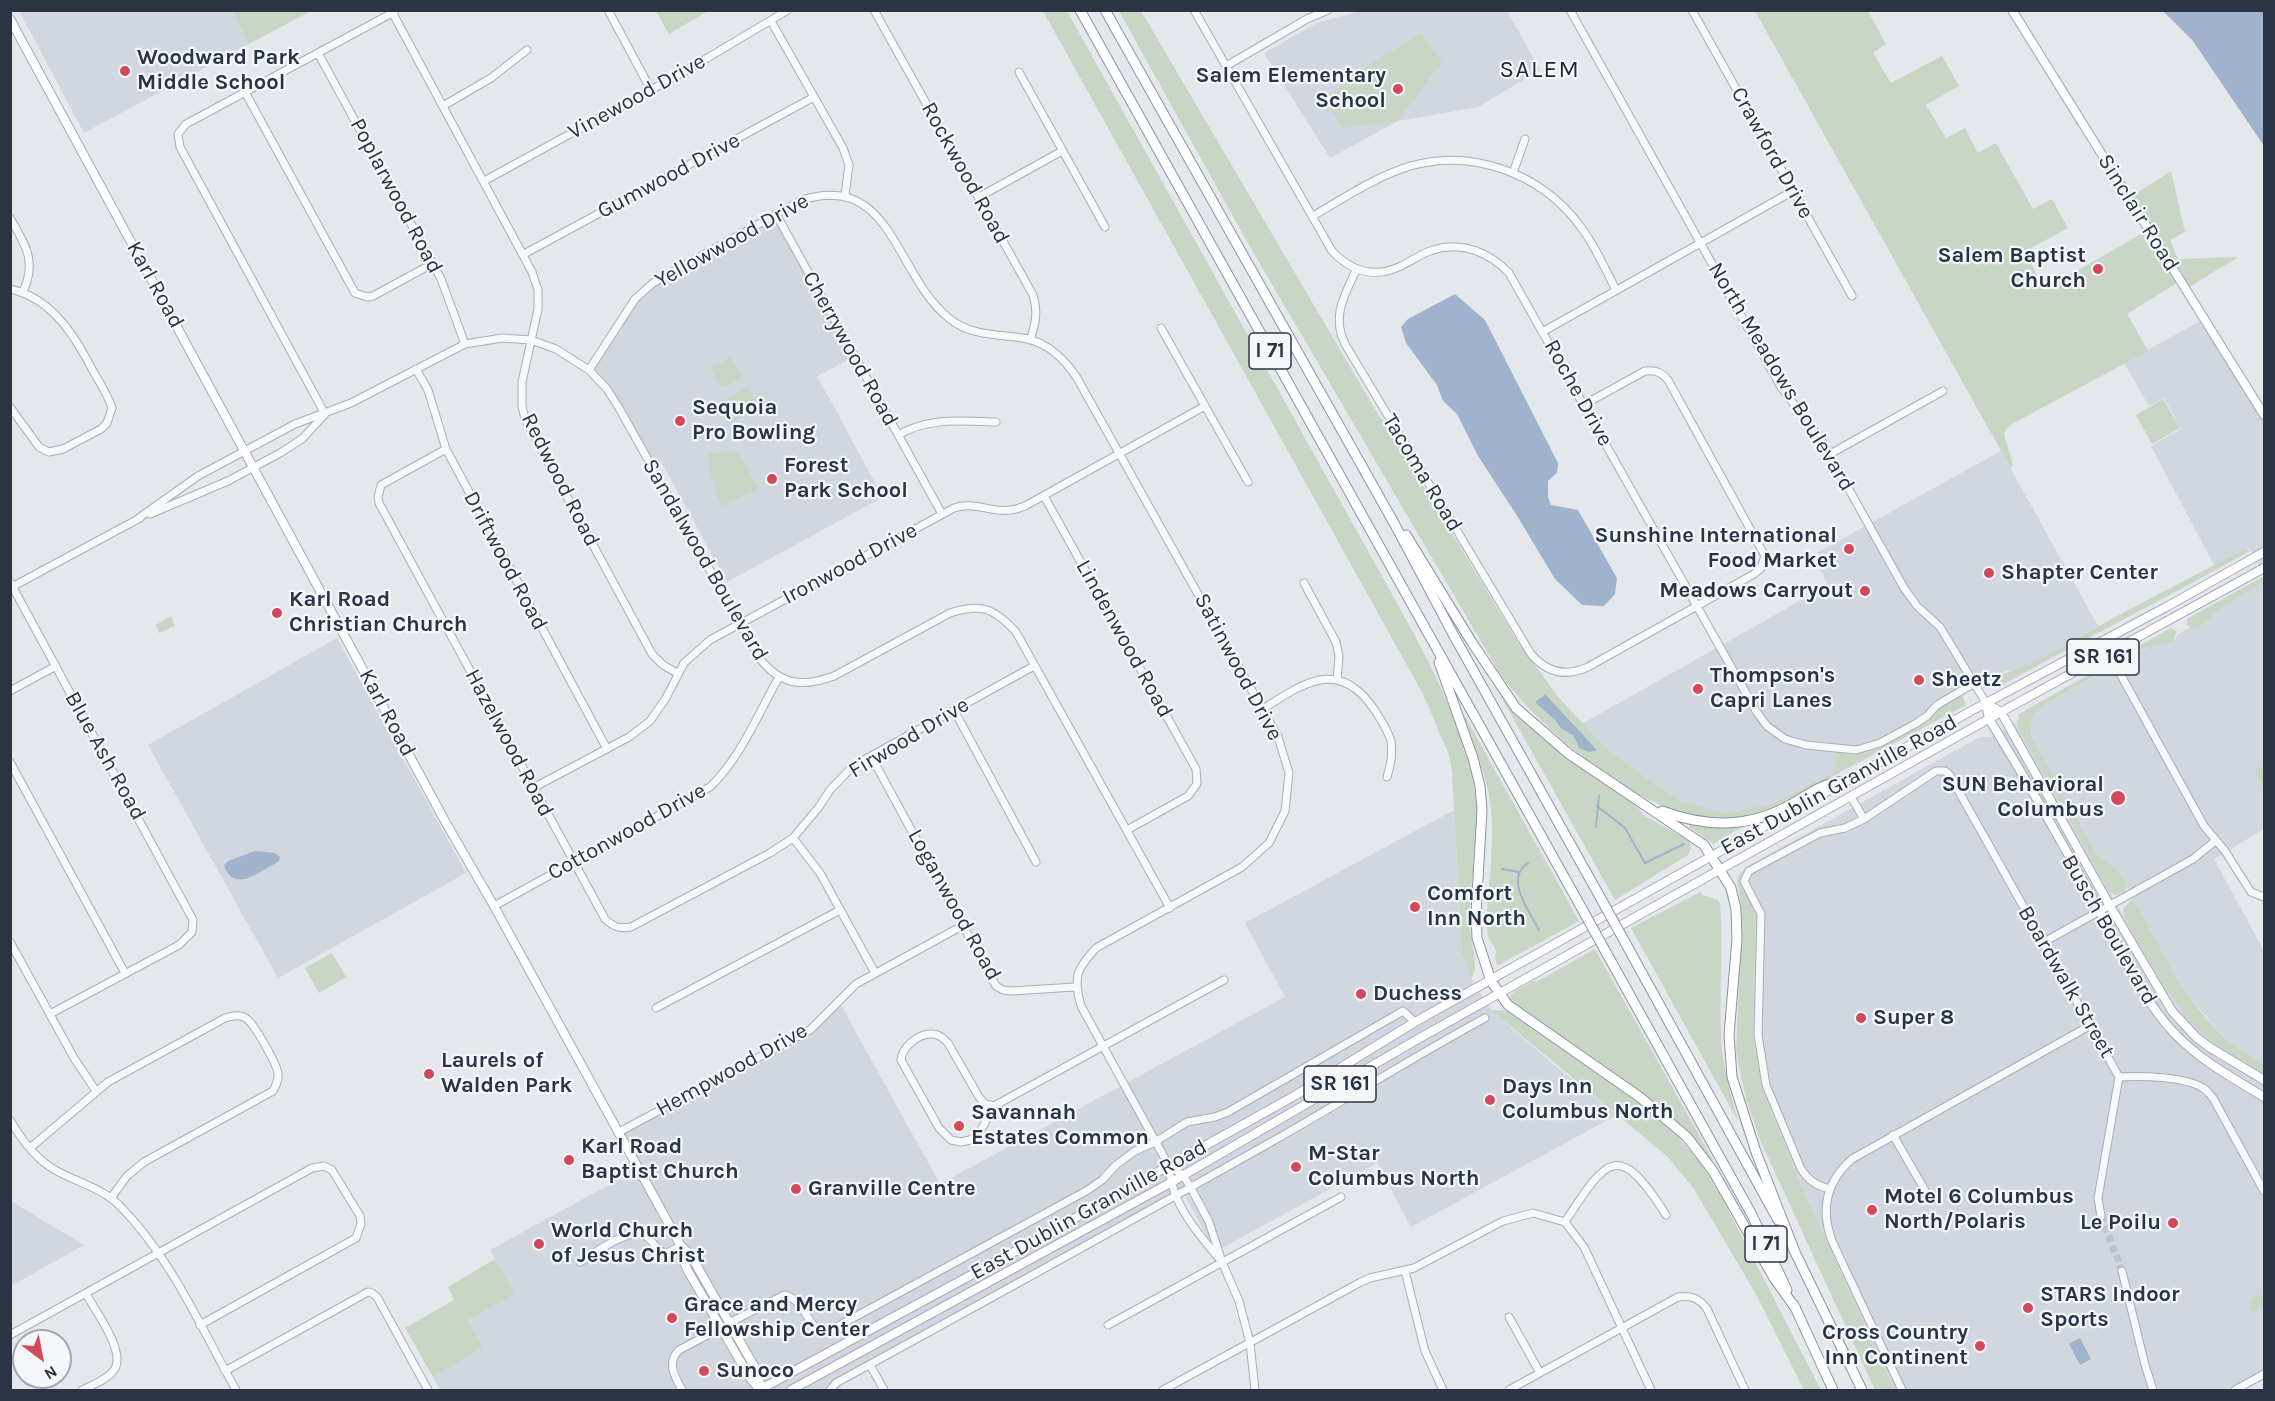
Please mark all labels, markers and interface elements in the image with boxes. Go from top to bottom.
place label: Woodward Park Middle School [137,45,300,96]
street label: Vinewood Drive [564,48,710,146]
district label: SALEM [1500,56,1580,84]
place label: Salem Elementary School [1196,63,1386,114]
marker: Woodward Park Middle School [118,64,132,78]
marker: Salem Elementary School [1391,82,1405,96]
street label: Crawford Drive [1725,82,1819,224]
street label: Rockwood Road [915,97,1015,249]
street label: Poplarwood Road [344,114,448,278]
street label: Gumwood Drive [593,127,745,225]
street label: Sinclair Road [2092,150,2184,276]
street label: Yellowwood Drive [650,188,814,294]
street label: Karl Road [120,237,190,333]
place label: Salem Baptist Church [1938,243,2086,294]
street label: North Meadows Boulevard [1702,258,1860,496]
marker: Salem Baptist Church [2091,262,2105,276]
street label: Cherrywood Road [796,267,904,431]
road number: I 71 [1249,333,1291,369]
street label: Roche Drive [1538,335,1618,451]
place label: Sequoia Pro Bowling [692,395,815,446]
street label: Redwood Road [515,409,605,551]
street label: Tacoma Road [1376,409,1468,537]
marker: Sequoia Pro Bowling [673,414,687,428]
place label: Forest Park School [784,453,908,505]
street label: Sandalwood Boulevard [636,454,774,666]
marker: Forest Park School [765,472,779,486]
street label: Driftwood Road [457,487,553,635]
street label: Ironwood Drive [778,517,922,611]
place label: Sunshine International Food Market [1594,523,1837,574]
marker: Sunshine International Food Market [1842,542,1856,556]
street label: Lindenwood Road [1070,555,1178,723]
place label: Shapter Center [2001,560,2158,586]
marker: Shapter Center [1982,566,1996,580]
place label: Meadows Carryout [1659,578,1853,604]
marker: Meadows Carryout [1858,584,1872,598]
place label: Karl Road Christian Church [289,587,468,638]
street label: Satinwood Drive [1188,589,1288,745]
marker: Karl Road Christian Church [270,606,284,620]
road number: SR 161 [2067,639,2139,675]
place label: Thompson's Capri Lanes [1710,663,1835,714]
street label: Karl Road [353,665,421,761]
street label: Hazelwood Road [459,665,559,821]
place label: Sheetz [1931,667,2002,693]
marker: Sheetz [1912,673,1926,687]
marker: Thompson's Capri Lanes [1691,682,1705,696]
street label: Blue Ash Road [59,687,151,825]
street label: Firwood Drive [844,692,974,784]
street label: East Dublin Granville Road [1716,709,1962,861]
place label: SUN Behavioral Columbus [1942,772,2104,824]
street label: Cottonwood Drive [543,778,711,886]
marker: SUN Behavioral Columbus [2109,789,2127,807]
street label: Loganwood Road [901,825,1007,985]
street label: Busch Boulevard [2055,850,2163,1010]
place label: Comfort Inn North [1427,881,1526,932]
marker: Comfort Inn North [1408,900,1422,914]
street label: Boardwalk Street [2012,901,2120,1063]
place label: Duchess [1373,981,1462,1007]
marker: Duchess [1354,987,1368,1001]
place label: Super 8 [1873,1005,1954,1031]
marker: Super 8 [1854,1011,1868,1025]
street label: Hempwood Drive [652,1017,812,1123]
place label: Laurels of Walden Park [441,1048,572,1100]
road number: SR 161 [1304,1066,1376,1102]
marker: Laurels of Walden Park [422,1067,436,1081]
place label: Days Inn Columbus North [1502,1074,1673,1126]
marker: Days Inn Columbus North [1483,1093,1497,1107]
place label: Savannah Estates Common [971,1100,1149,1152]
marker: Savannah Estates Common [952,1119,966,1133]
place label: Karl Road Baptist Church [581,1134,739,1186]
street label: East Dublin Granville Road [966,1134,1212,1286]
place label: M-Star Columbus North [1308,1141,1479,1192]
marker: Karl Road Baptist Church [562,1153,576,1167]
marker: M-Star Columbus North [1289,1160,1303,1174]
place label: Granville Centre [808,1176,976,1202]
marker: Granville Centre [789,1182,803,1196]
place label: Motel 6 Columbus North/Polaris [1884,1184,2074,1236]
marker: Motel 6 Columbus North/Polaris [1865,1203,1879,1217]
place label: Le Poilu [2080,1210,2161,1236]
marker: Le Poilu [2166,1216,2180,1230]
place label: World Church of Jesus Christ [551,1218,705,1270]
road number: I 71 [1745,1226,1787,1262]
marker: World Church of Jesus Christ [532,1237,546,1251]
place label: STARS Indoor Sports [2040,1282,2180,1334]
place label: Grace and Mercy Fellowship Center [684,1292,869,1344]
marker: STARS Indoor Sports [2021,1301,2035,1315]
marker: Grace and Mercy Fellowship Center [665,1311,679,1325]
place label: Cross Country Inn Continent [1822,1320,1968,1372]
north arrow [12,1329,72,1389]
marker: Cross Country Inn Continent [1973,1339,1987,1353]
place label: Sunoco [716,1358,794,1384]
text: N [41,1362,61,1384]
marker: Sunoco [697,1364,711,1378]

